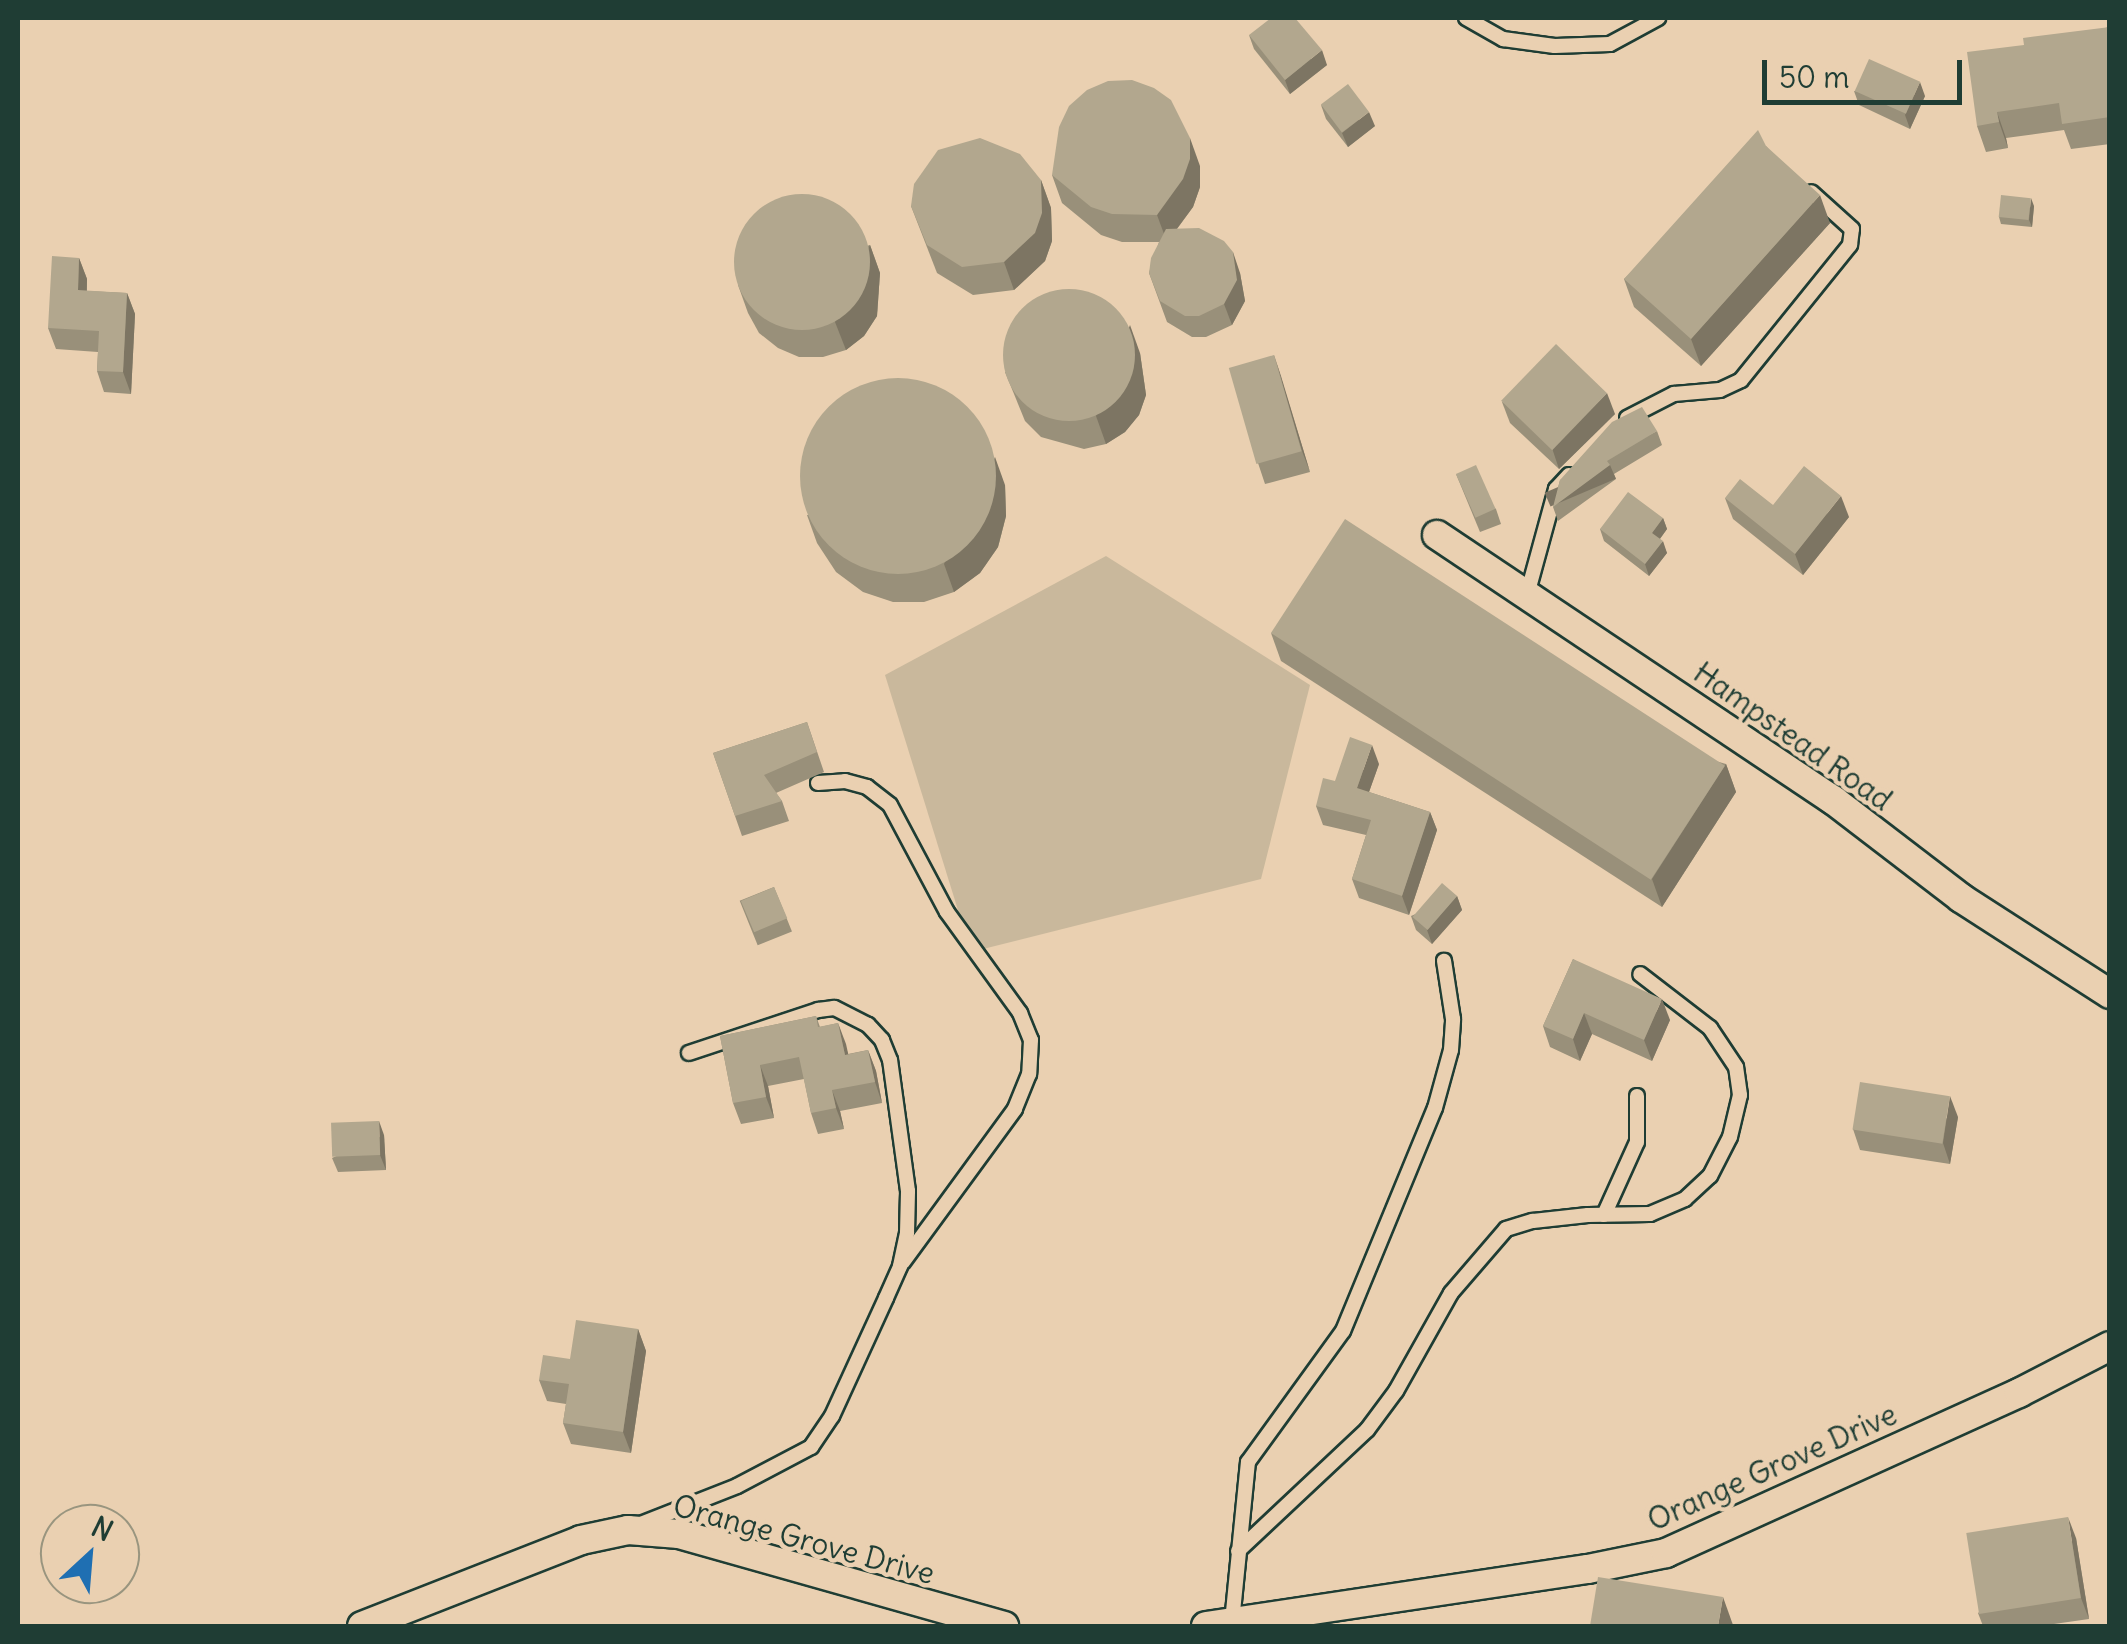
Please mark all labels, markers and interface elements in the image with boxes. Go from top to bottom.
scale bar [1767,40,1967,102]
text: 50 m [1779,58,1849,96]
street label: Hampstead Road [1687,654,1899,818]
street label: Orange Grove Drive [1642,1396,1902,1538]
street label: Orange Grove Drive [669,1487,939,1591]
north arrow [40,1504,140,1604]
text: N [86,1508,119,1549]

